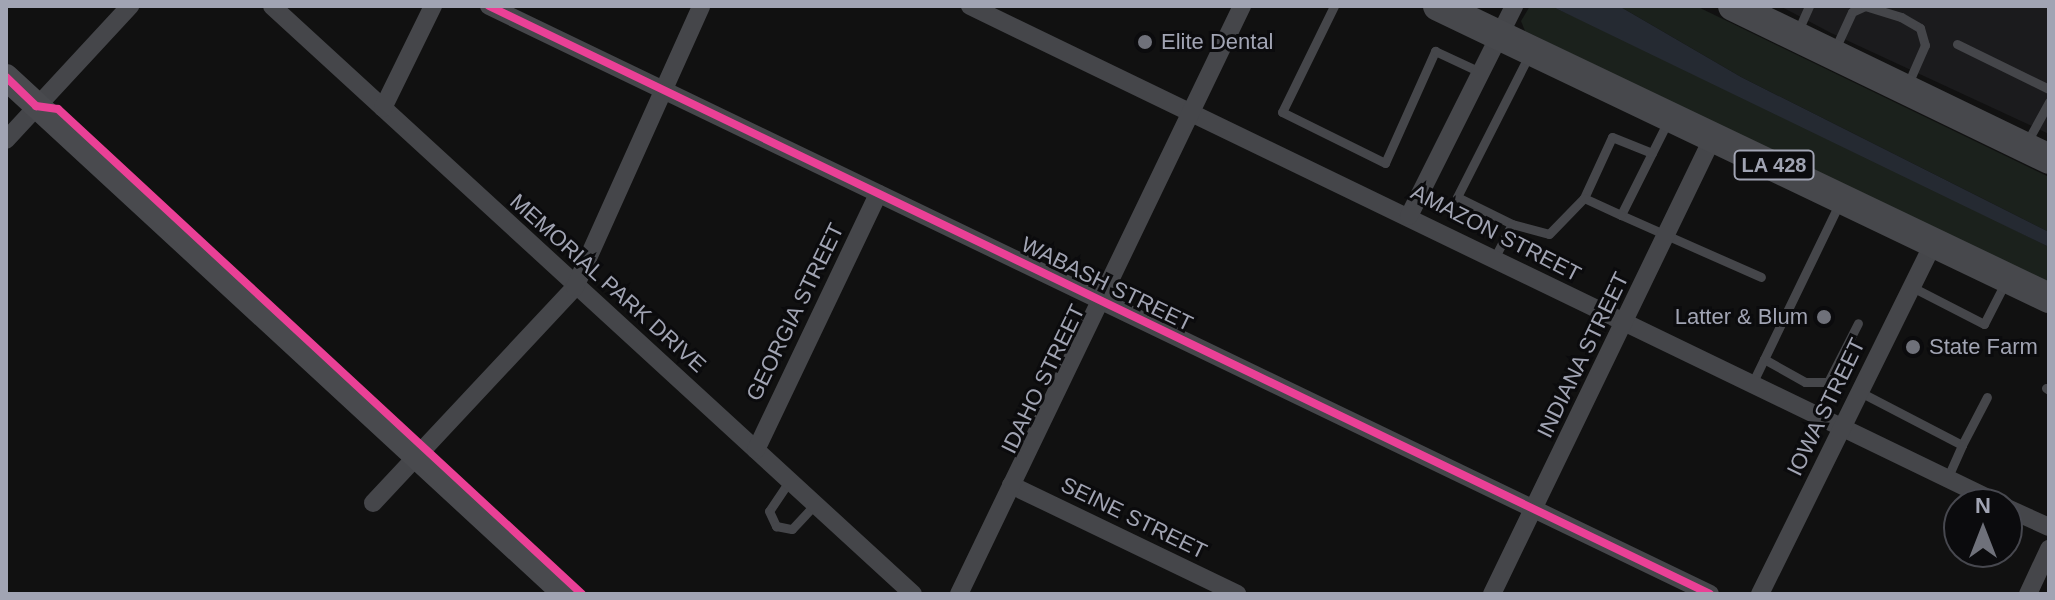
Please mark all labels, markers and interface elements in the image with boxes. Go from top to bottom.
place label: Elite Dental [1161,29,1274,55]
marker: Elite Dental [1136,33,1154,51]
road number: LA 428 [1732,149,1816,181]
street label: AMAZON STREET [1407,179,1585,287]
street label: MEMORIAL PARK DRIVE [504,188,712,378]
street label: GEORGIA STREET [740,218,850,406]
street label: WABASH STREET [1017,231,1197,337]
street label: INDIANA STREET [1531,267,1635,443]
street label: IDAHO STREET [996,300,1090,458]
place label: Latter & Blum [1675,304,1808,330]
marker: Latter & Blum [1815,308,1833,326]
street label: IOWA STREET [1781,333,1871,481]
place label: State Farm [1929,334,2038,360]
marker: State Farm [1904,338,1922,356]
street label: SEINE STREET [1057,471,1211,565]
north arrow [1943,488,2023,568]
text: N [1975,493,1991,518]

